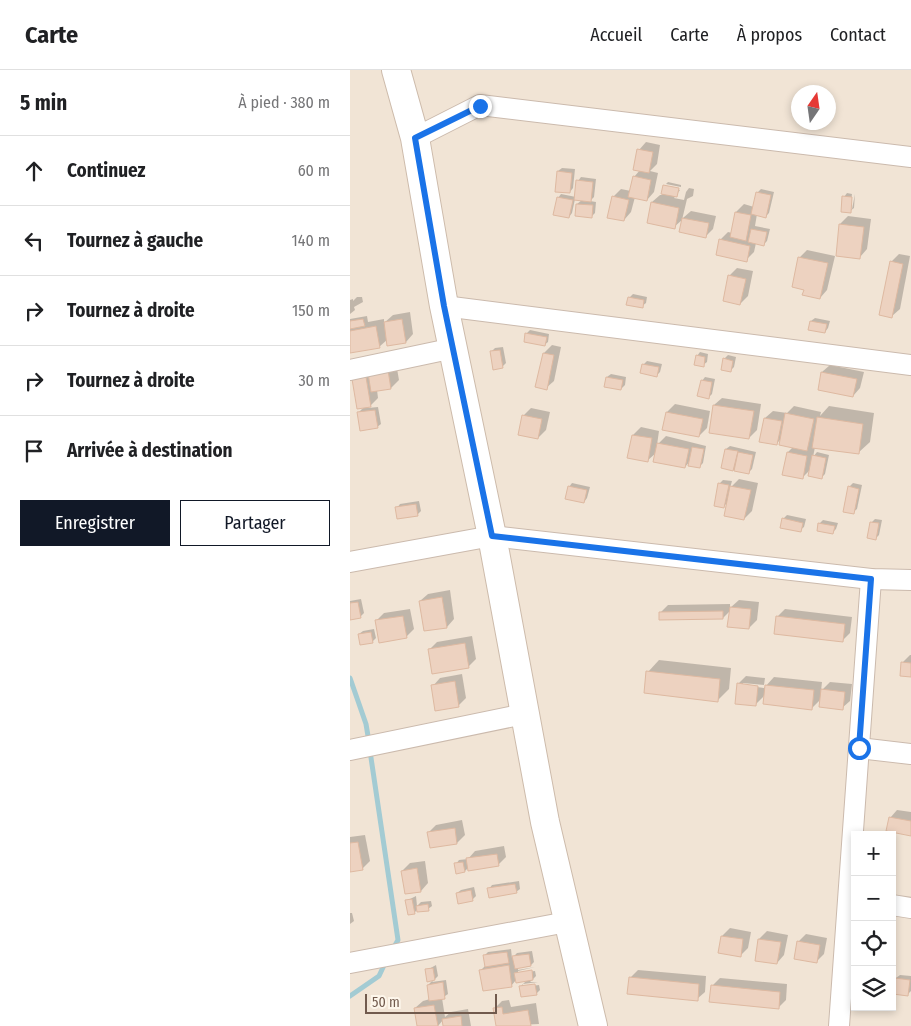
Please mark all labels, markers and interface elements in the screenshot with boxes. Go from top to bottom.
text: Carte [25,21,78,49]
text: Accueil [590,24,642,46]
text: Carte [670,24,709,46]
text: À propos [737,24,802,46]
text: Contact [830,24,886,46]
north arrow [791,85,836,130]
text: 5 min [20,90,67,116]
text: À pied · 380 m [238,93,330,112]
route end [469,95,492,118]
icon: ahead [20,157,48,185]
text: Continuez [67,159,146,182]
text: 60 m [298,161,330,180]
icon: left [20,227,48,255]
text: Tournez à gauche [67,229,203,252]
text: 140 m [292,231,330,250]
icon: right [20,297,48,325]
text: Tournez à droite [67,299,195,322]
text: 150 m [292,301,330,320]
icon: right [20,367,48,395]
text: Tournez à droite [67,369,195,392]
text: 30 m [298,371,330,390]
icon: arrive [20,437,48,465]
text: Arrivée à destination [67,439,233,462]
button: Enregistrer [20,500,170,546]
button: Partager [180,500,330,546]
route start [848,737,871,760]
map controls [851,831,896,1011]
button: + [851,831,896,876]
button: − [851,876,896,921]
button: locate [851,921,896,966]
button: layers [851,966,896,1011]
scale bar [365,991,498,1014]
text: 50 m [372,994,400,1011]

